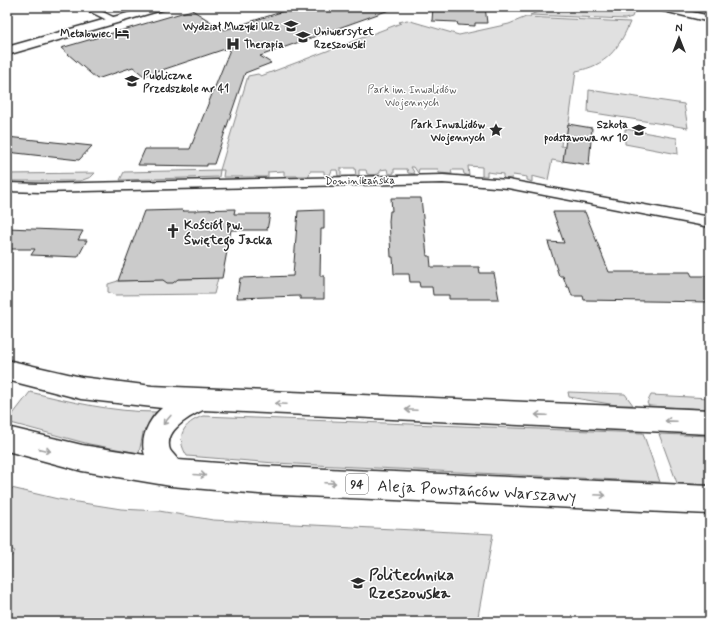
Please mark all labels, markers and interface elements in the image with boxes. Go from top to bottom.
school or university icon: Wydział Muzyki URz [283,18,299,34]
north arrow [659,18,699,58]
place label: Wydział Muzyki URz [182,20,280,34]
text: N [675,22,683,36]
hotel icon: Metalowiec [114,25,130,41]
place label: Uniwersytet Rzeszowski [314,25,374,52]
place label: Metalowiec [60,27,112,41]
school or university icon: Uniwersytet Rzeszowski [295,29,311,45]
hospital icon: Therapia [225,36,241,52]
place label: Therapia [244,38,284,52]
place label: Publiczne Przedszkole nr 41 [143,69,229,96]
school or university icon: Publiczne Przedszkole nr 41 [124,73,140,89]
park label: Park im. Inwalidów Wojennych [367,83,457,110]
place label: Park Inwalidów Wojennych [411,118,485,146]
place label: Szkoła podstawowa nr 10 [544,118,628,145]
place icon: Park Inwalidów Wojennych [488,122,504,138]
school or university icon: Szkoła podstawowa nr 10 [631,122,647,138]
street label: Dominikańska [325,173,395,189]
place label: Kościół pw. Świętego Jacka [184,217,273,252]
church icon: Kościół pw. Świętego Jacka [165,223,181,239]
one-way arrow [275,400,288,408]
one-way arrow [405,406,418,413]
one-way arrow [535,412,548,419]
one-way arrow [163,415,171,426]
one-way arrow [665,417,678,424]
one-way arrow [38,446,51,454]
one-way arrow [193,472,206,479]
road number: 94 [346,474,368,494]
street label: Aleja Powstańców Warszawy [377,476,577,507]
one-way arrow [323,480,336,487]
one-way arrow [593,492,606,499]
place label: Politechnika Rzeszowska [369,565,454,604]
school or university icon: Politechnika Rzeszowska [350,575,366,591]

